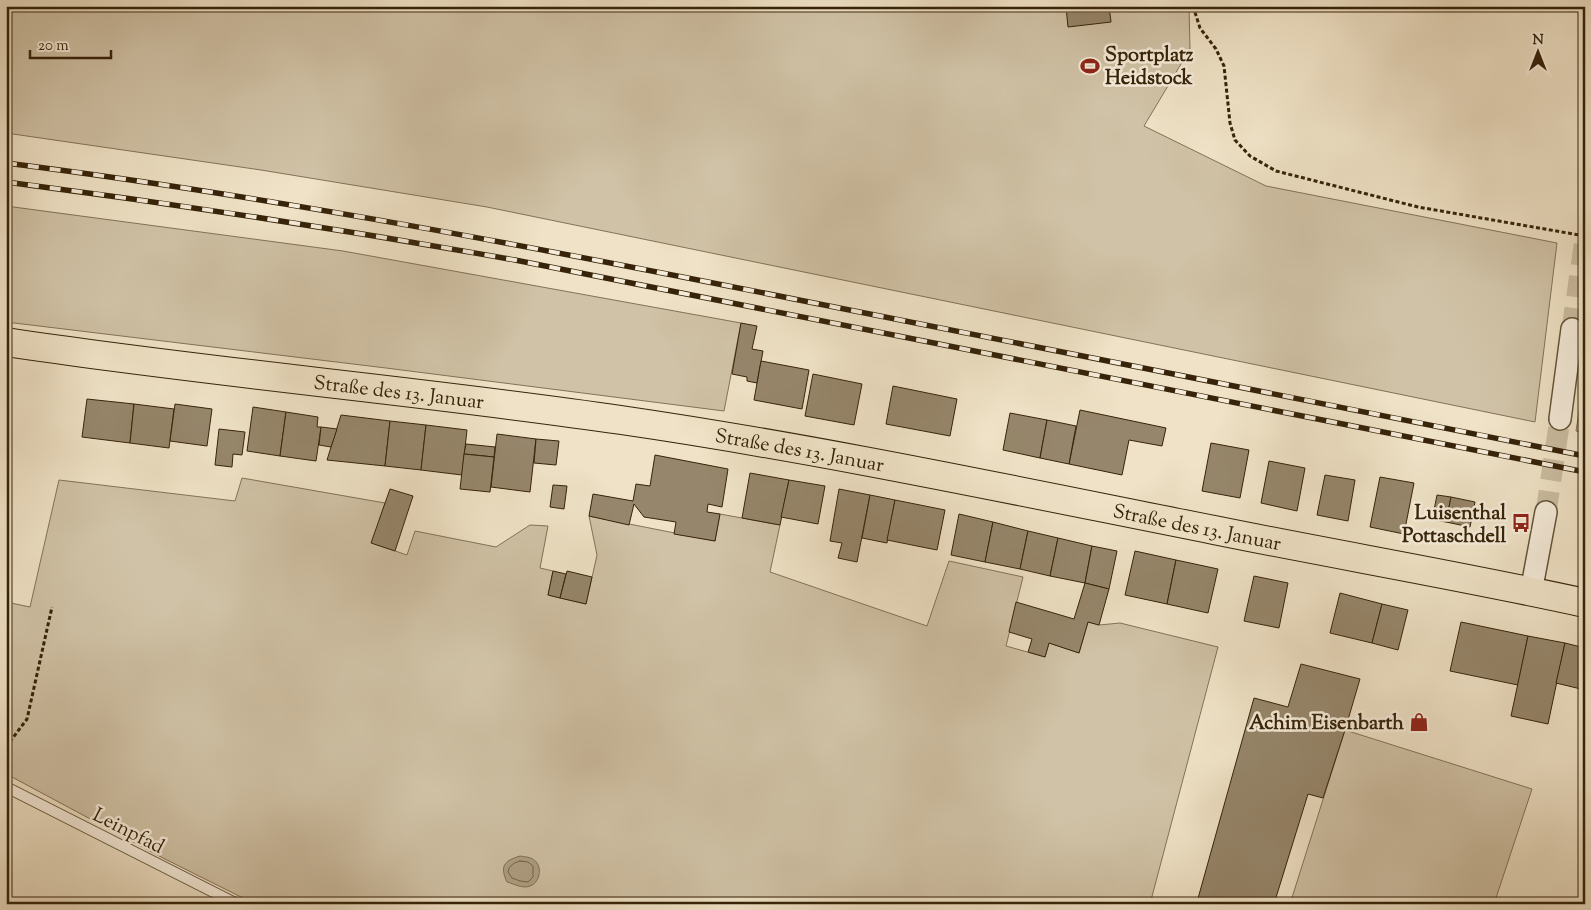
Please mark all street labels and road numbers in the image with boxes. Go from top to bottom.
street label: Straße des 13. Januar [312,370,486,419]
street label: Straße des 13. Januar [713,423,887,481]
street label: Straße des 13. Januar [1110,498,1284,560]
street label: Leinpfad [87,802,169,863]

